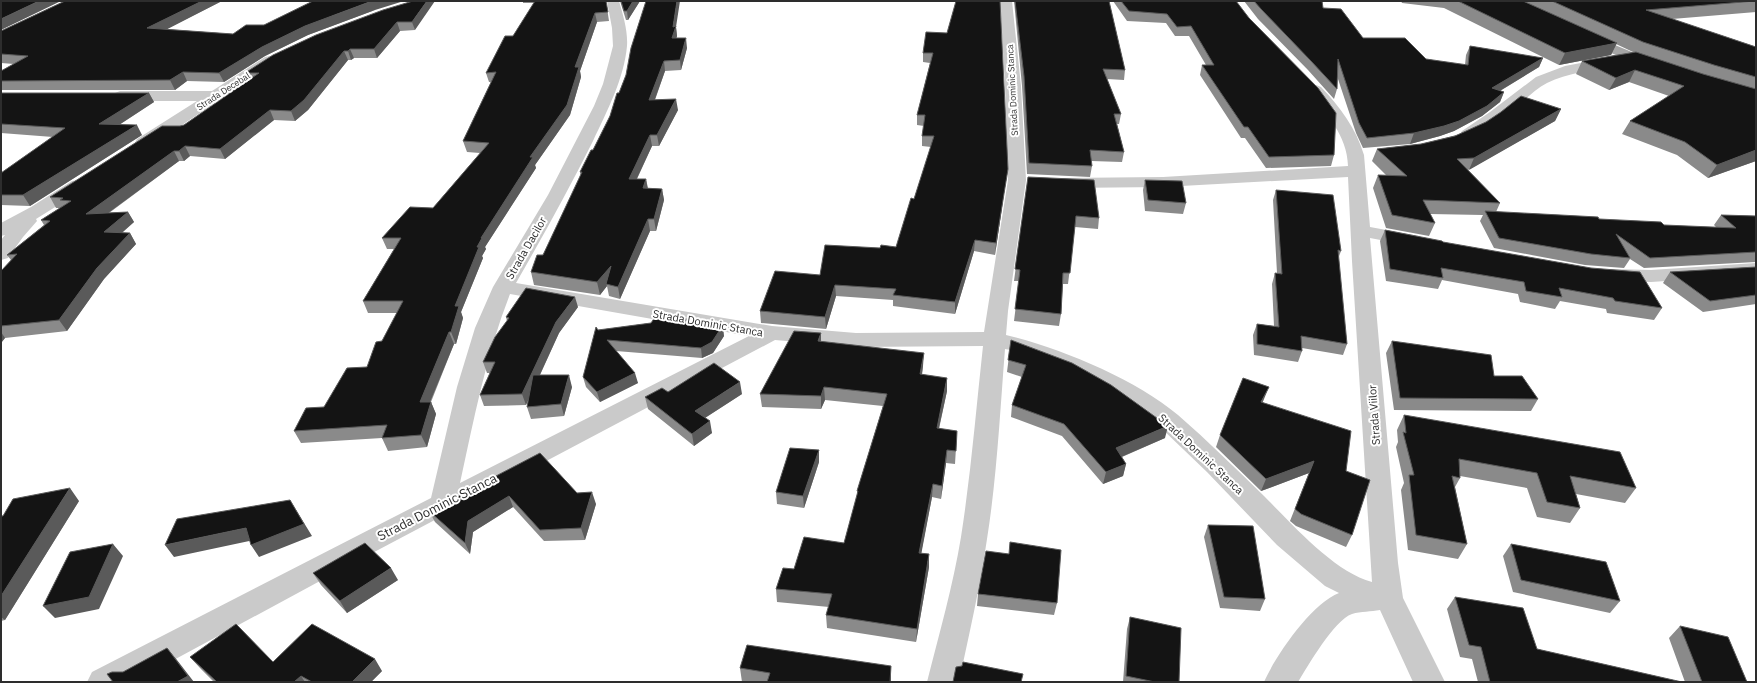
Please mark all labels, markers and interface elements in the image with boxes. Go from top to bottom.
street label: Strada Dominic Stanca [1004,44,1020,136]
street label: Strada Decebal [194,69,252,112]
street label: Strada Dacilor [503,214,549,282]
street label: Strada Dominic Stanca [652,306,764,340]
street label: Strada Viilor [1365,384,1383,446]
street label: Strada Dominic Stanca [1155,411,1247,497]
street label: Strada Dominic Stanca [374,469,500,545]

